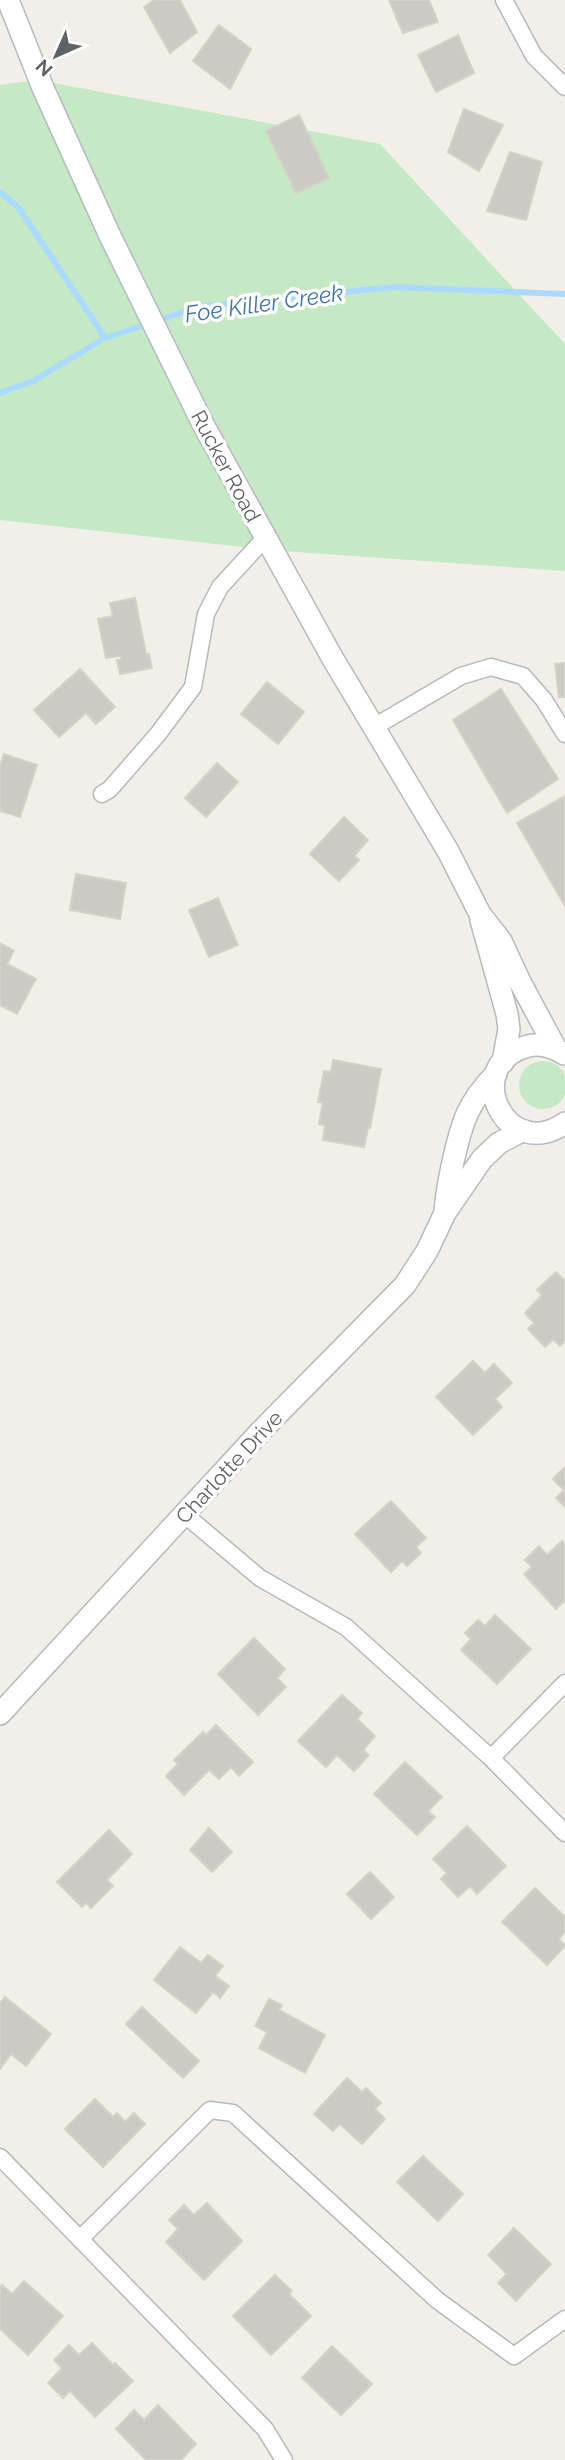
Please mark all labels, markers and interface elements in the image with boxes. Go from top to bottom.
north arrow [21,21,91,91]
text: N [31,55,57,81]
water label: Foe Killer Creek [183,279,345,327]
street label: Rucker Road [186,406,266,526]
street label: Charlotte Drive [170,1405,288,1529]

